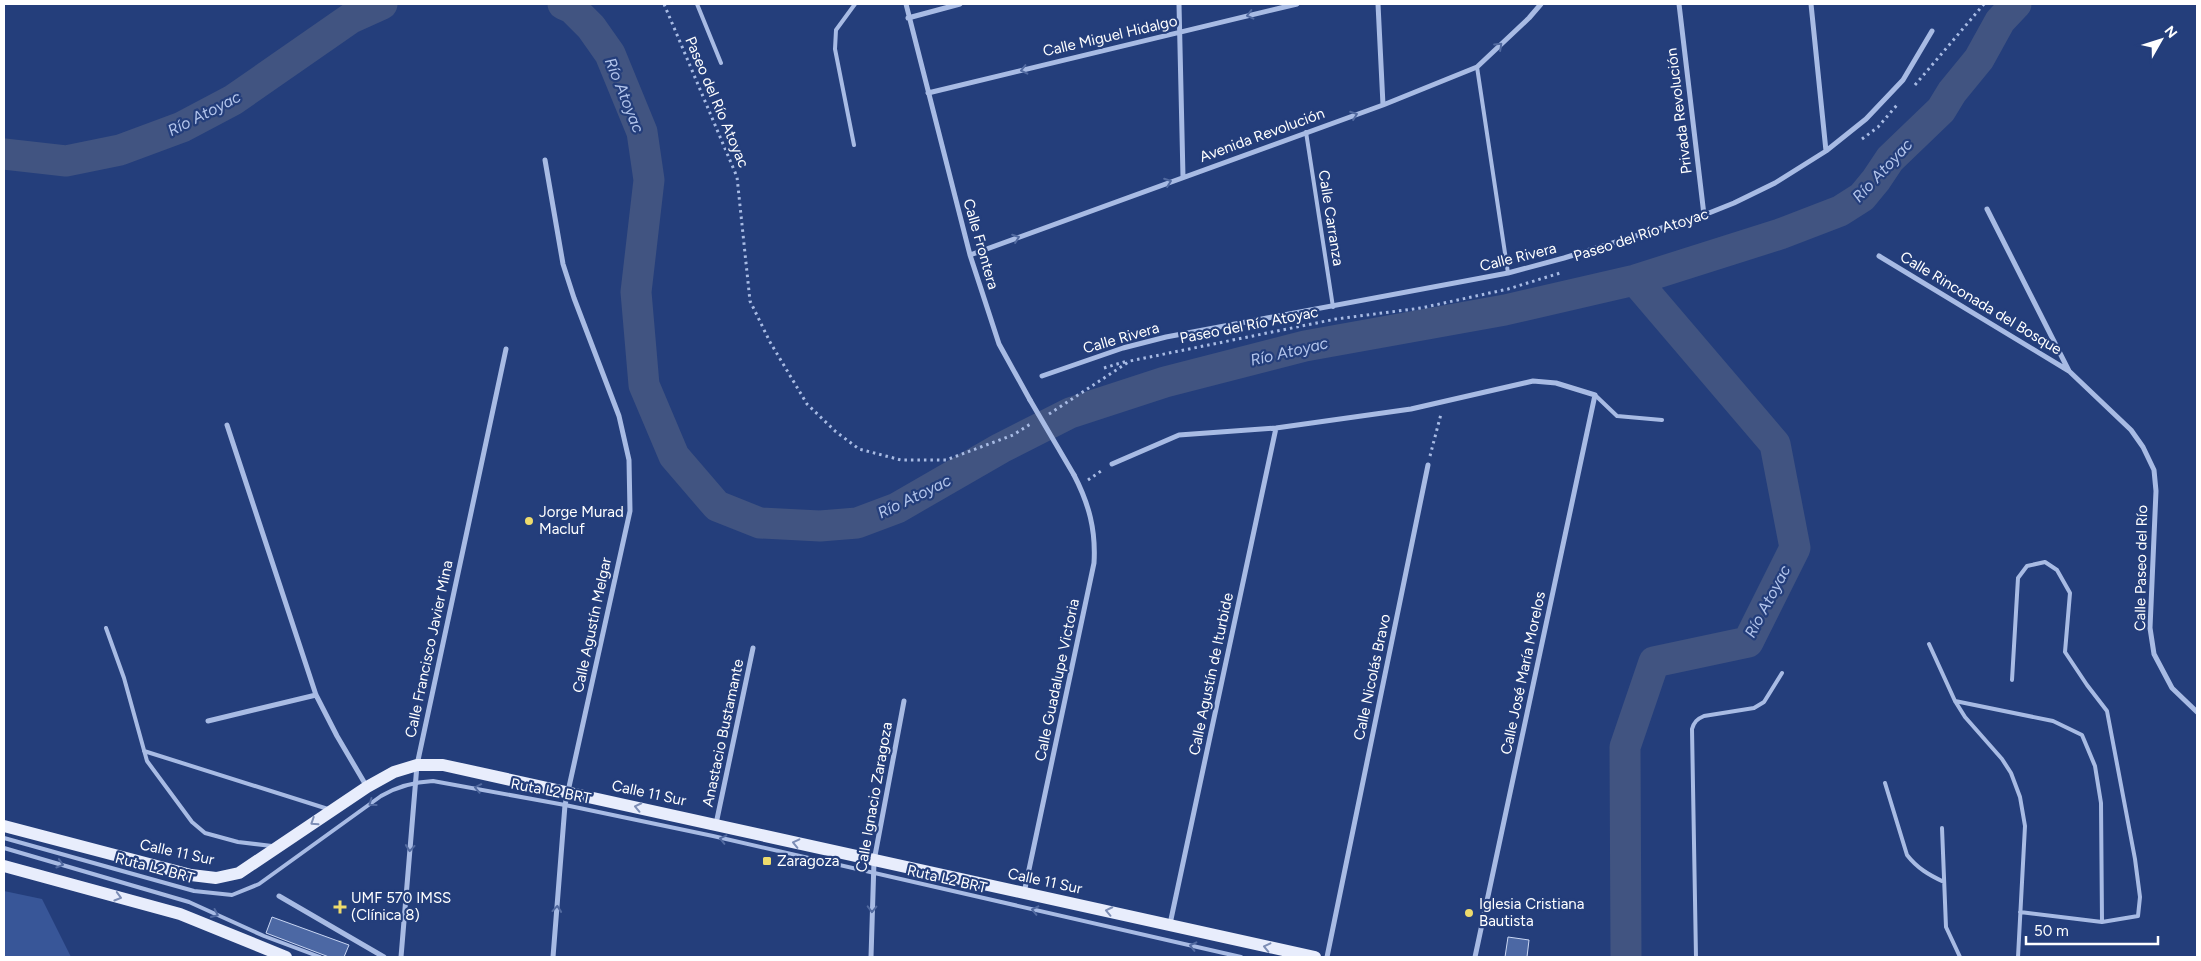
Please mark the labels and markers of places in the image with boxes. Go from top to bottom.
place label: Jorge Murad Macluf [539,503,624,538]
marker: Jorge Murad Macluf [523,515,535,527]
place label: Zaragoza [777,852,840,870]
marker: Zaragoza [761,855,773,867]
place label: UMF 570 IMSS (Clínica 8) [351,889,451,924]
place label: Iglesia Cristiana Bautista [1479,895,1584,930]
marker: UMF 570 IMSS (Clínica 8) [333,900,347,914]
marker: Iglesia Cristiana Bautista [1463,907,1475,919]

